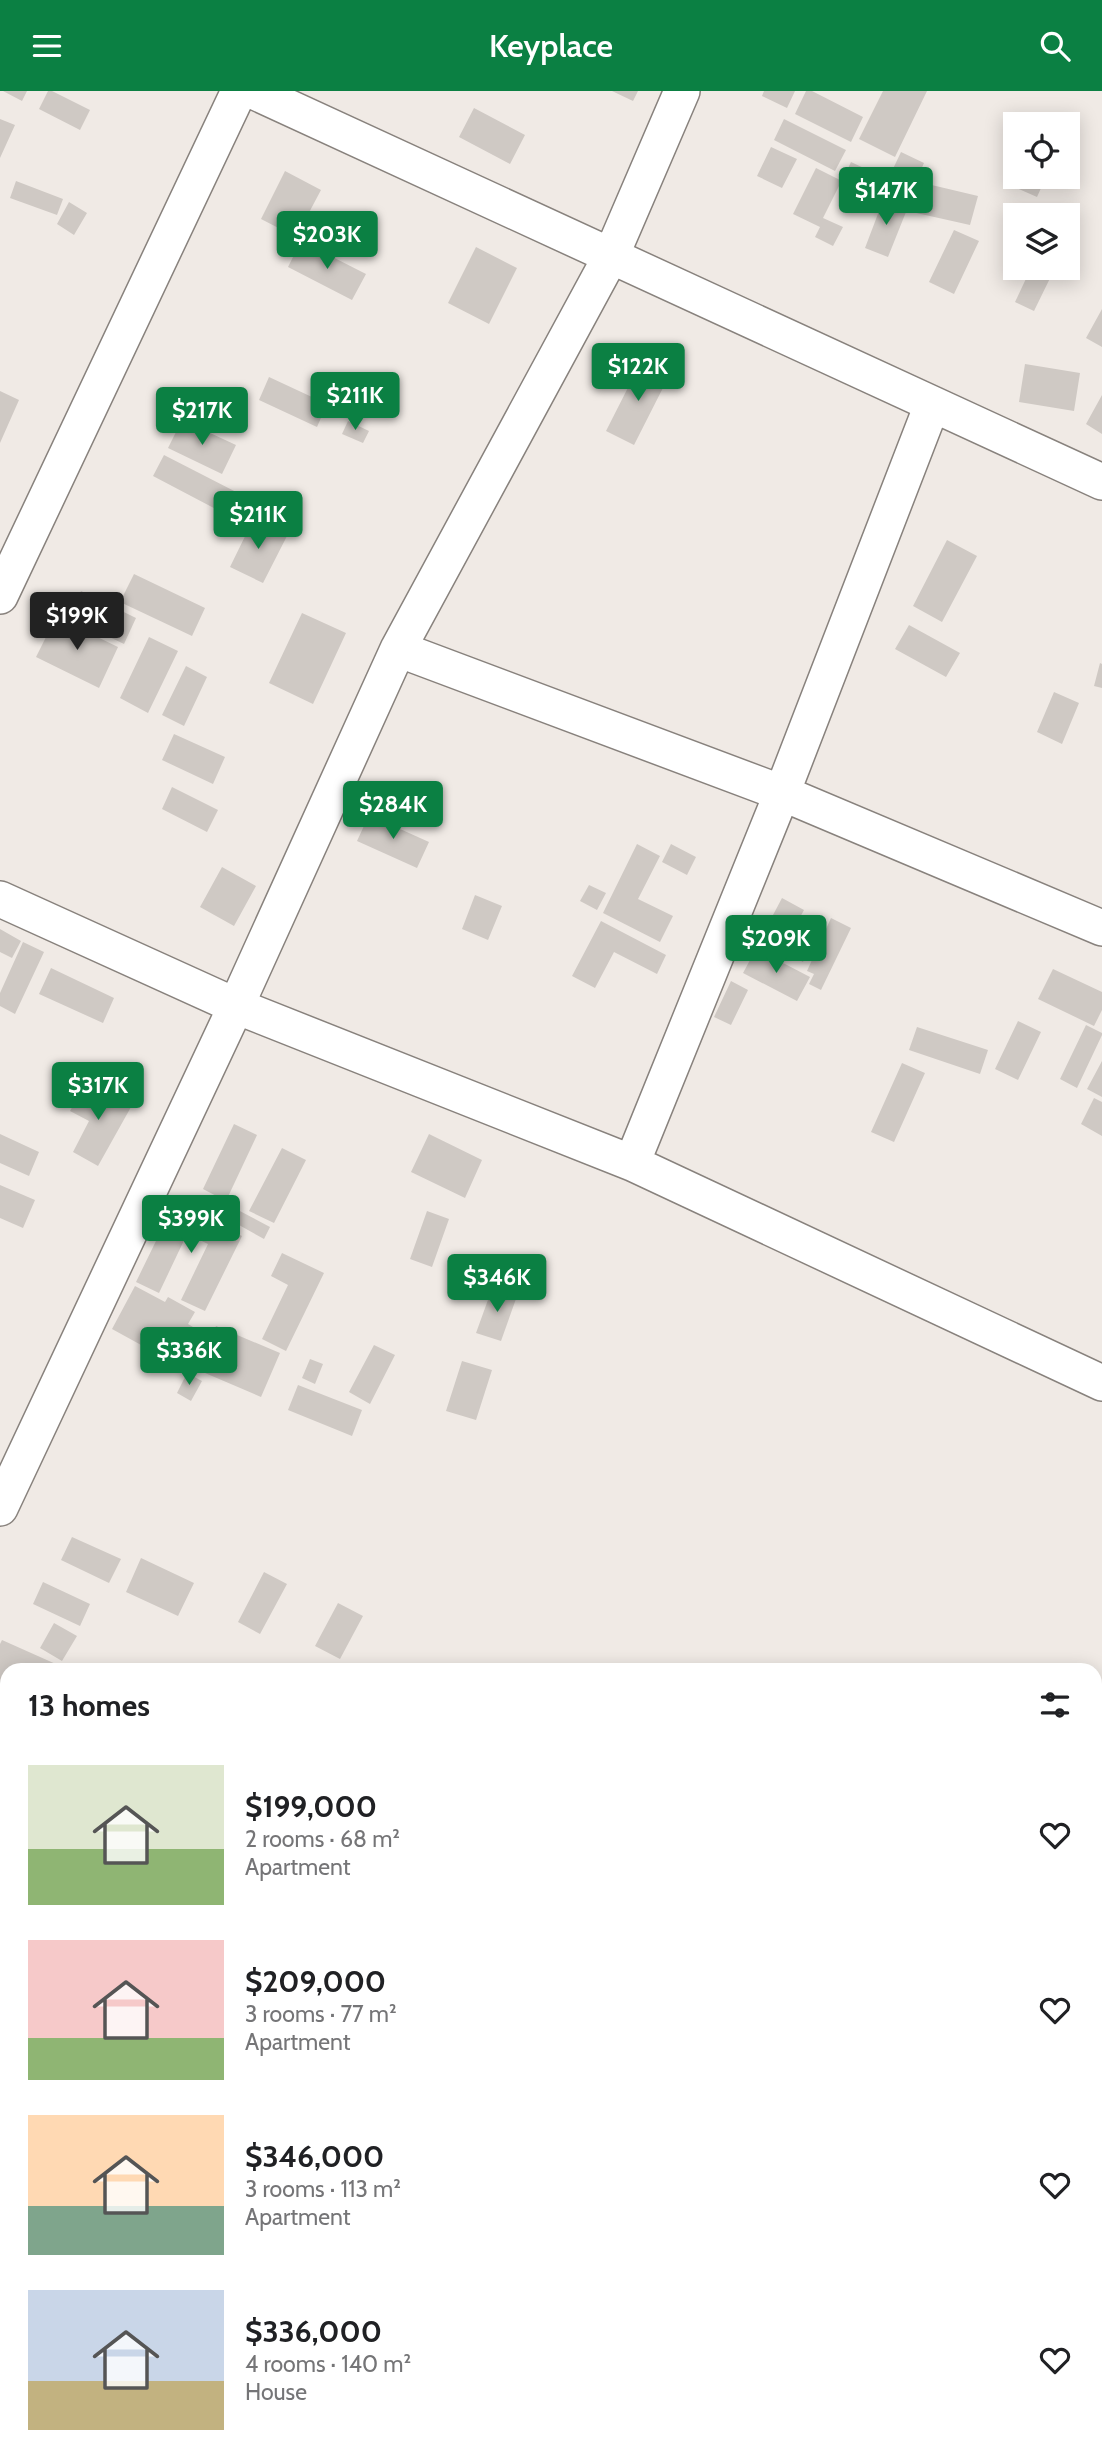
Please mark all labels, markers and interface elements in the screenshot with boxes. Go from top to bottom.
text: Keyplace [489,26,613,65]
icon: menu [28,27,66,65]
icon: search [1036,27,1074,65]
map controls [1003,112,1080,280]
button: locate [1003,112,1080,189]
pin: $147K [837,167,935,227]
text: $147K [855,176,917,204]
button: layers [1003,203,1080,280]
pin: $203K [278,211,376,271]
text: $203K [293,220,361,248]
pin: $122K [589,343,687,403]
text: $122K [608,352,668,380]
pin: $211K [306,373,404,432]
text: $211K [327,381,383,409]
pin: $217K [153,387,251,447]
text: $217K [172,396,232,424]
pin: $211K [209,491,307,551]
text: $211K [230,500,286,528]
pin: $199K [28,593,126,652]
text: $199K [46,601,108,629]
pin: $284K [344,781,442,841]
text: $284K [359,790,427,818]
pin: $209K [727,915,825,975]
text: $209K [741,924,811,952]
pin: $317K [49,1063,147,1122]
text: $317K [68,1071,128,1099]
pin: $399K [142,1195,240,1255]
text: $399K [158,1204,224,1232]
pin: $346K [448,1255,546,1314]
text: $346K [463,1263,531,1291]
pin: $336K [140,1327,238,1387]
text: $336K [156,1336,222,1364]
icon: filters [1036,1686,1074,1724]
text: 13 homes [28,1687,150,1724]
text: $199,000 [245,1788,377,1825]
icon: home [84,1793,168,1877]
icon: heart [1036,1816,1074,1854]
text: 2 rooms · 68 m² [245,1825,400,1853]
text: Apartment [245,1853,350,1881]
text: $209,000 [245,1963,386,2000]
icon: home [84,1968,168,2052]
icon: heart [1036,1991,1074,2029]
text: 3 rooms · 77 m² [245,2000,397,2028]
text: Apartment [245,2028,350,2056]
text: $346,000 [245,2138,384,2175]
icon: home [84,2143,168,2227]
icon: heart [1036,2166,1074,2204]
text: 3 rooms · 113 m² [245,2175,401,2203]
text: Apartment [245,2203,350,2231]
text: $336,000 [245,2313,382,2350]
icon: home [84,2318,168,2402]
icon: heart [1036,2341,1074,2379]
text: 4 rooms · 140 m² [245,2350,411,2378]
text: House [245,2378,307,2406]

